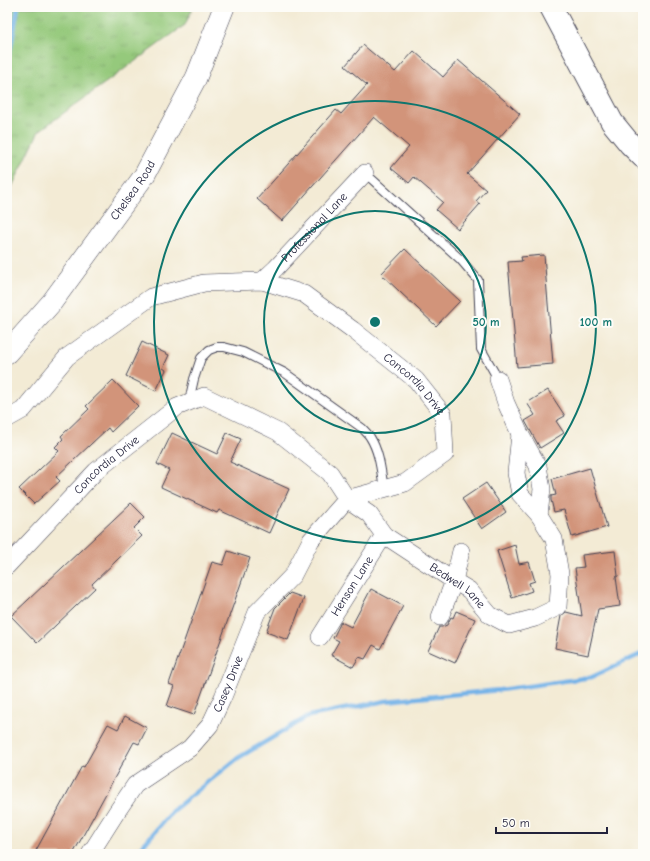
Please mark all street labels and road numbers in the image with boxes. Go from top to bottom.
street label: Chelsea Road [107,158,158,223]
street label: Professional Lane [278,190,350,265]
street label: Concordia Drive [381,350,448,418]
street label: Concordia Drive [71,433,142,497]
street label: Henson Lane [328,554,376,619]
street label: Bedwell Lane [427,560,488,611]
street label: Casey Drive [210,654,246,714]

